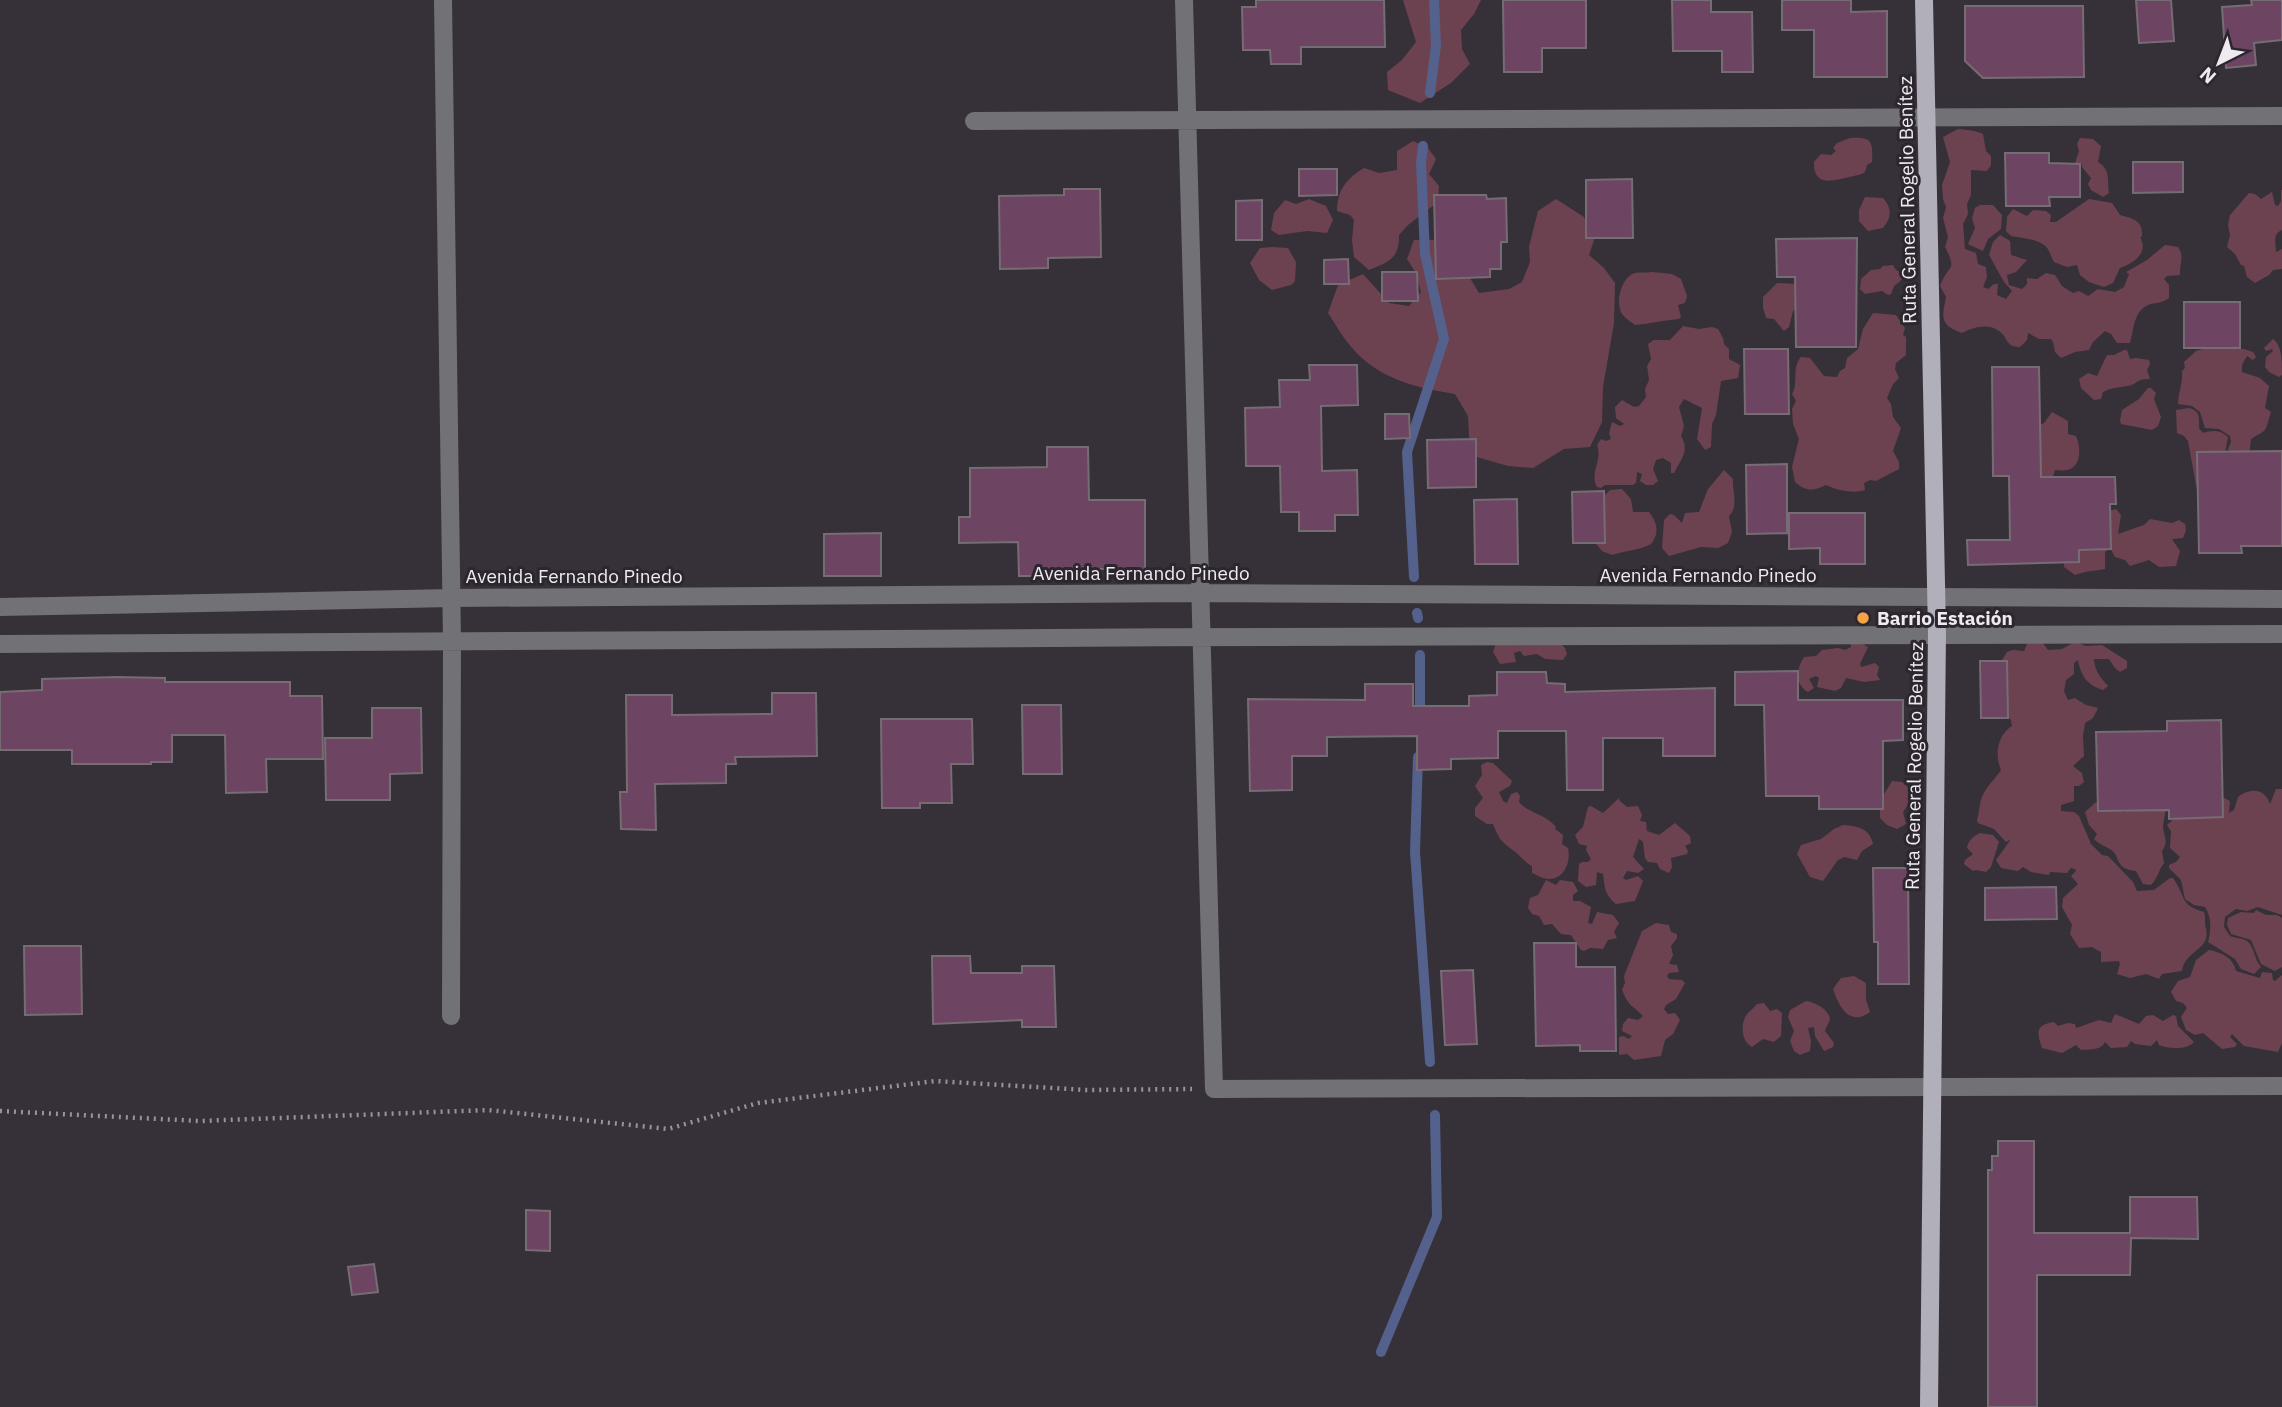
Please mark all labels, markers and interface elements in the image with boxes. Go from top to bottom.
north arrow [2184,28,2254,98]
text: N [2194,62,2221,89]
street label: Ruta General Rogelio Benítez [1893,76,1921,324]
street label: Avenida Fernando Pinedo [1032,561,1250,585]
street label: Avenida Fernando Pinedo [1599,563,1817,587]
street label: Avenida Fernando Pinedo [465,564,683,588]
place label: Barrio Estación [1877,606,2013,630]
marker: Barrio Estación [1855,610,1871,626]
street label: Ruta General Rogelio Benítez [1900,642,1928,890]

